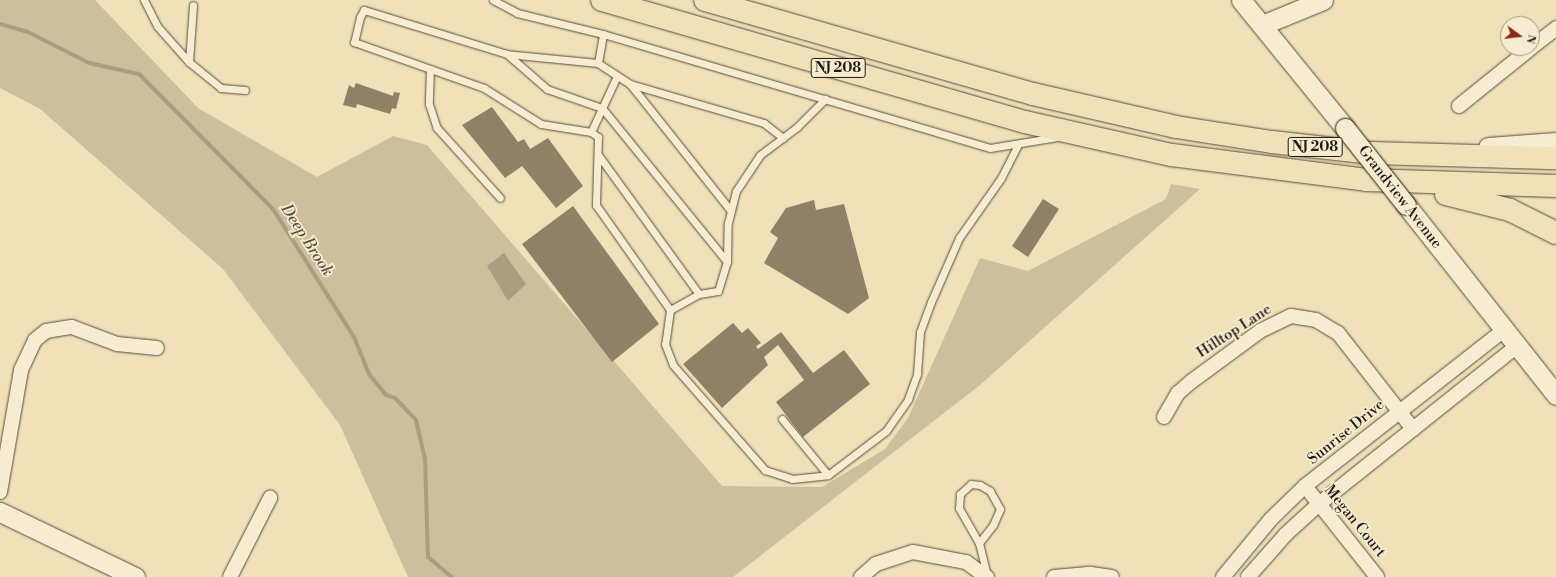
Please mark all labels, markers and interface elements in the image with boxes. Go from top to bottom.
north arrow [1500,16,1540,56]
text: N [1523,33,1539,45]
road number: NJ 208 [810,56,866,80]
road number: NJ 208 [1287,135,1343,159]
street label: Grandview Avenue [1354,142,1446,252]
water label: Deep Brook [277,200,337,280]
street label: Hilltop Lane [1193,300,1275,362]
street label: Sunrise Drive [1304,396,1388,468]
street label: Megan Court [1320,481,1390,561]

